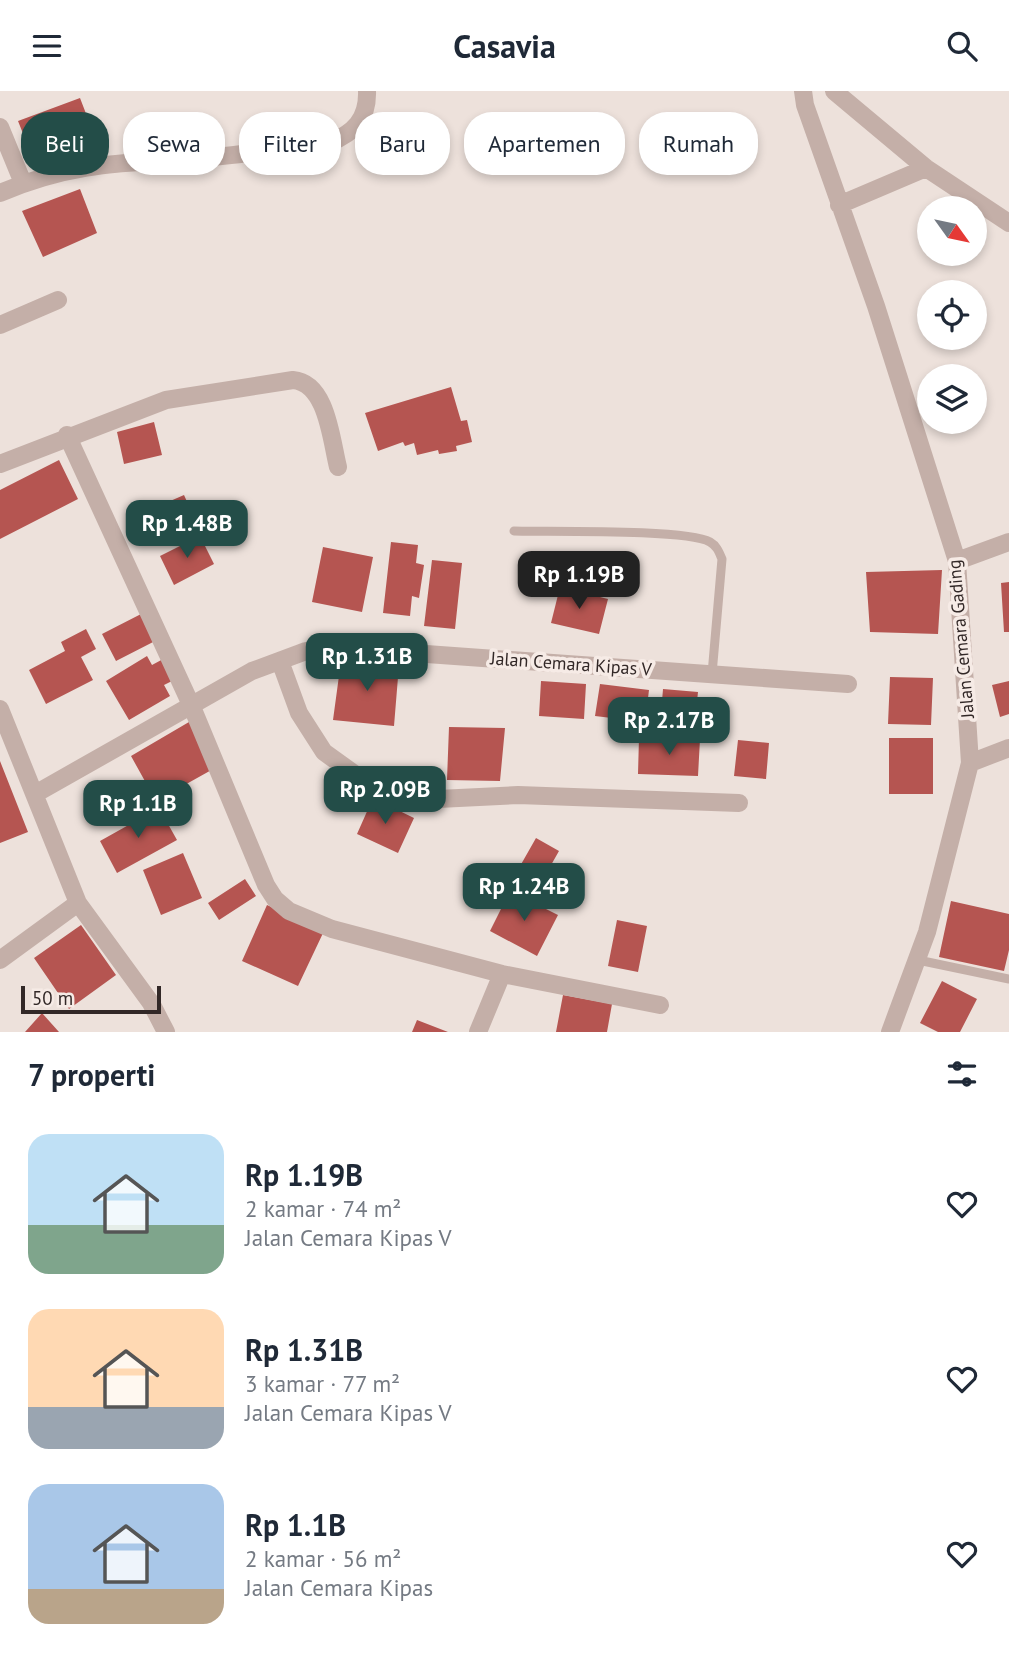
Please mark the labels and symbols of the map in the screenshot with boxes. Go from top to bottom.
north arrow [917,196,987,266]
pin: Rp 1.48B [115,501,259,560]
pin: Rp 1.19B [507,552,651,611]
street label: Jalan Cemara Gading [942,559,979,720]
pin: Rp 1.31B [295,633,439,693]
street label: Jalan Cemara Kipas V [489,646,653,681]
pin: Rp 2.17B [597,697,741,757]
pin: Rp 2.09B [313,767,457,826]
pin: Rp 1.1B [73,781,203,840]
pin: Rp 1.24B [452,863,596,923]
scale bar [21,983,161,1015]

